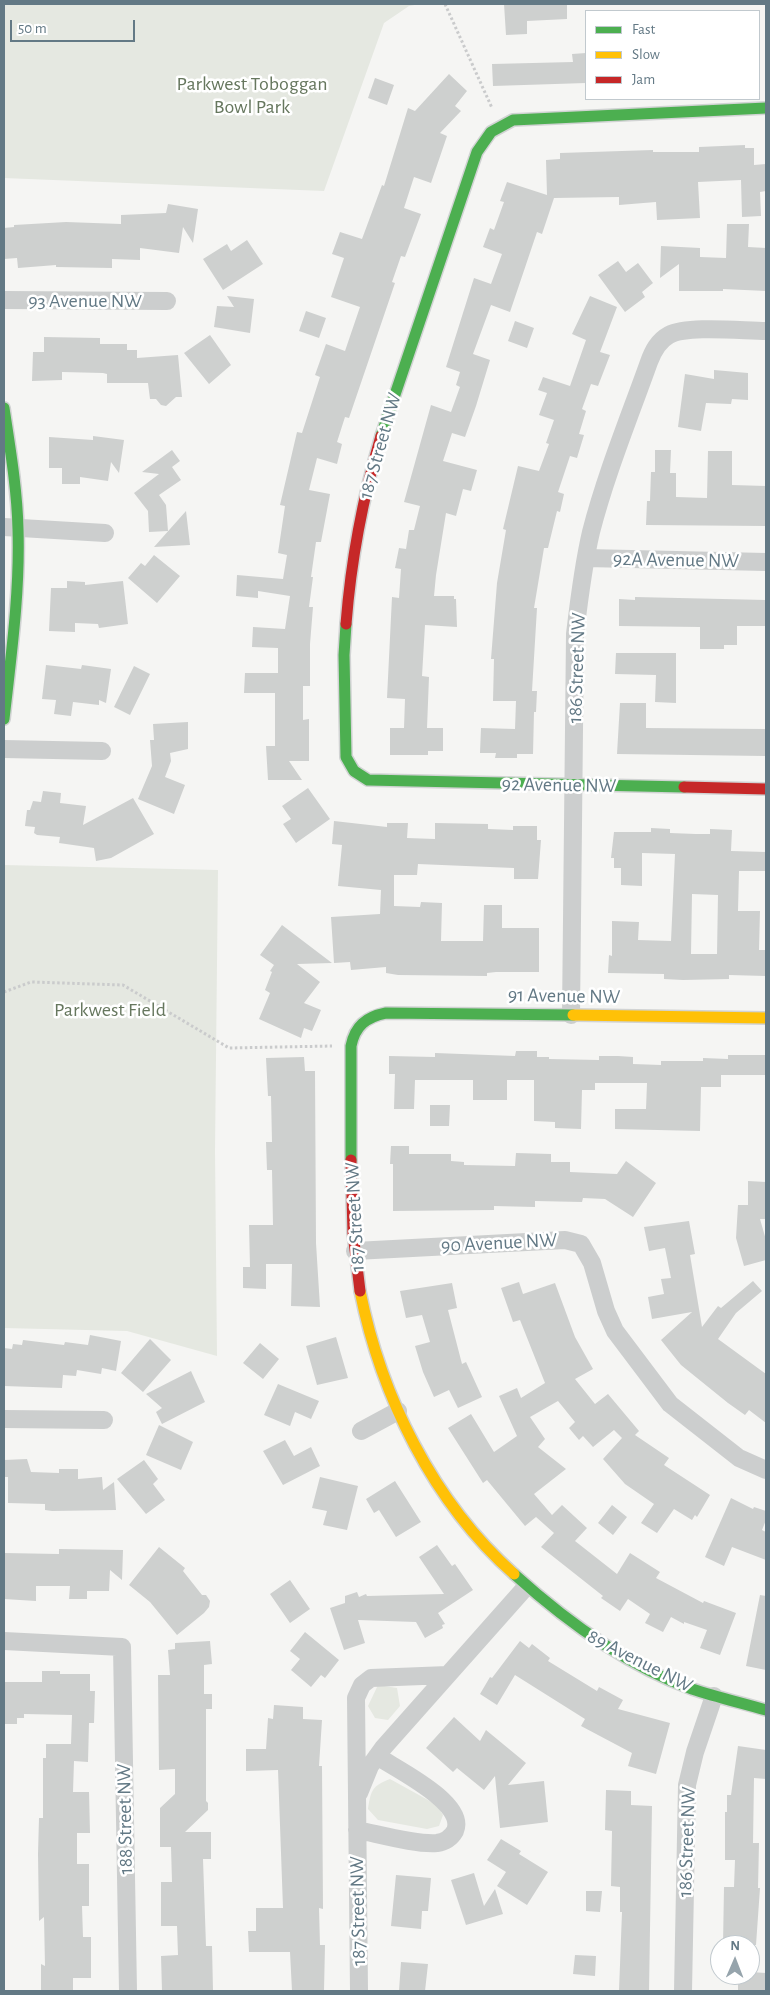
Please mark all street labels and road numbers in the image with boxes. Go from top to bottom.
street label: 93 Avenue NW [28,289,142,313]
street label: 187 Street NW [353,390,407,502]
street label: 92A Avenue NW [613,547,739,573]
street label: 186 Street NW [563,612,591,724]
street label: 92 Avenue NW [502,772,616,798]
street label: 91 Avenue NW [508,983,620,1009]
street label: 187 Street NW [340,1162,370,1272]
street label: 90 Avenue NW [440,1228,558,1258]
street label: 89 Avenue NW [583,1624,697,1698]
street label: 188 Street NW [112,1763,138,1875]
street label: 186 Street NW [673,1786,701,1898]
street label: 187 Street NW [345,1856,371,1966]

